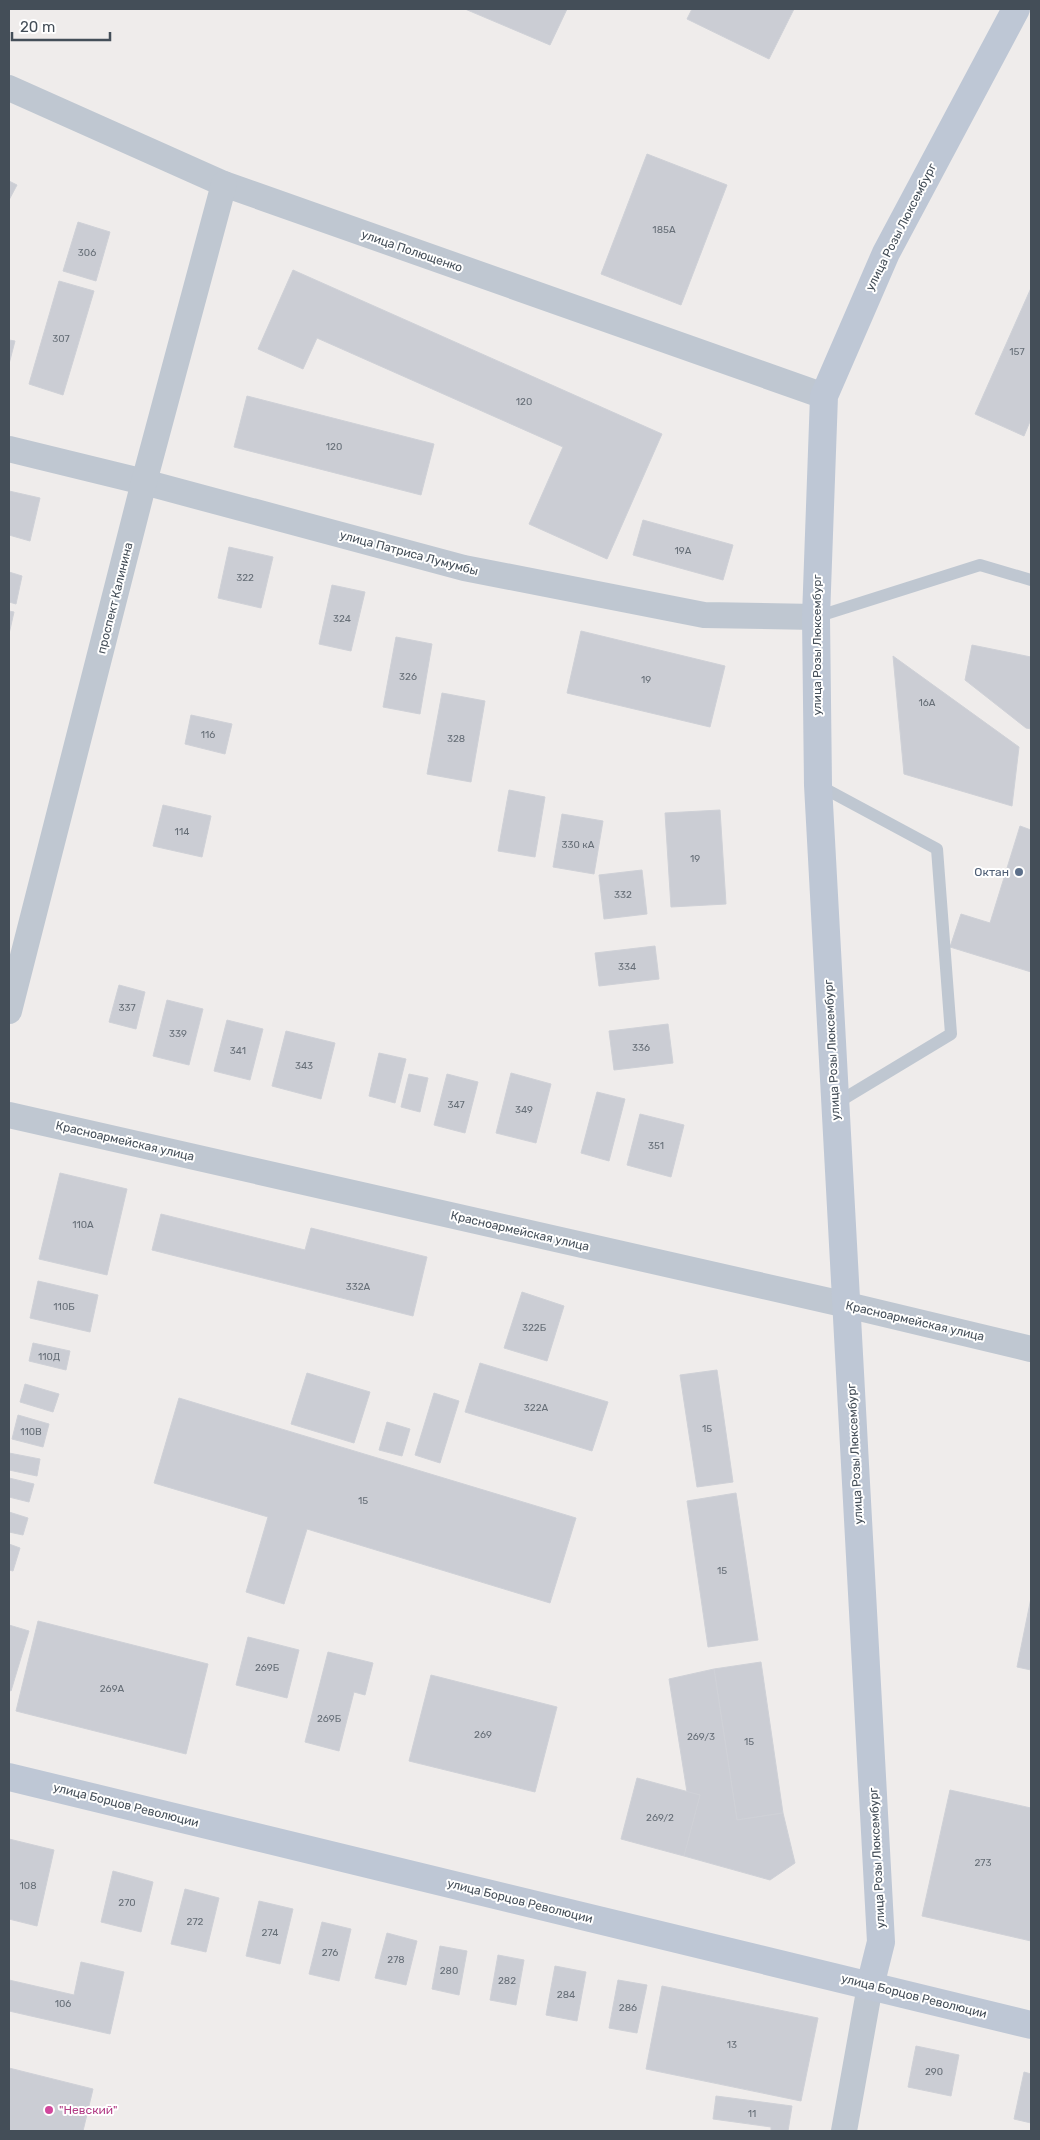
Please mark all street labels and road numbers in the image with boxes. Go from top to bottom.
street label: улица Розы Люксембург [863,160,940,293]
street label: улица Полющенко [360,227,465,275]
street label: улица Патриса Лумумбы [338,528,480,578]
street label: проспект Калинина [94,541,136,655]
street label: улица Розы Люксембург [810,574,824,716]
street label: улица Розы Люксембург [821,978,843,1121]
street label: Красноармейская улица [54,1118,196,1164]
street label: Красноармейская улица [449,1208,591,1254]
street label: Красноармейская улица [844,1298,986,1344]
street label: улица Розы Люксембург [844,1382,866,1525]
street label: улица Борцов Революции [52,1780,200,1830]
street label: улица Розы Люксембург [866,1786,888,1929]
street label: улица Борцов Революции [446,1876,594,1926]
street label: улица Борцов Революции [840,1971,988,2021]

